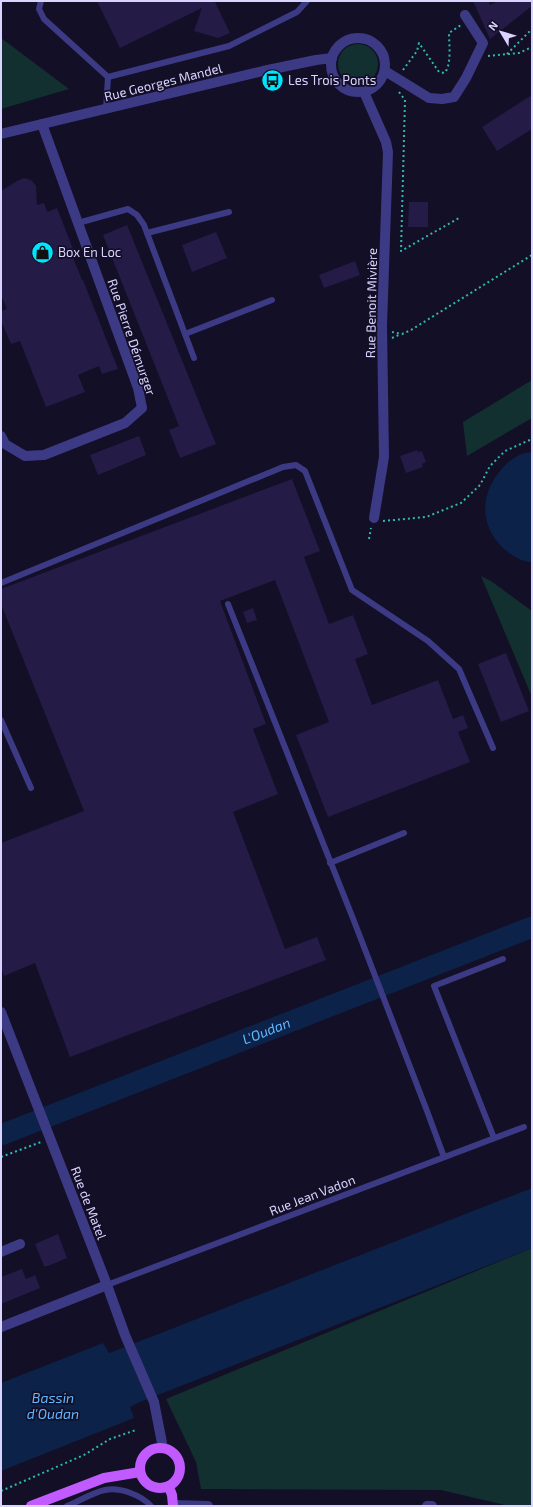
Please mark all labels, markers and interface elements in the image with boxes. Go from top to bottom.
north arrow [481,12,521,52]
text: N [485,18,500,33]
street label: Rue Georges Mandel [102,60,224,104]
bus stop icon: Les Trois Ponts [259,67,285,93]
place label: Les Trois Ponts [288,72,376,88]
shop icon: Box En Loc [30,239,56,265]
place label: Box En Loc [58,244,121,260]
street label: Rue Benoit Mivière [362,248,380,358]
street label: Rue Pierre Démurger [105,277,159,397]
water label: L'Oudan [240,1014,293,1048]
street label: Rue de Matel [68,1164,110,1242]
street label: Rue Jean Vadon [267,1171,357,1219]
water label: Bassin d'Oudan [27,1389,79,1422]

